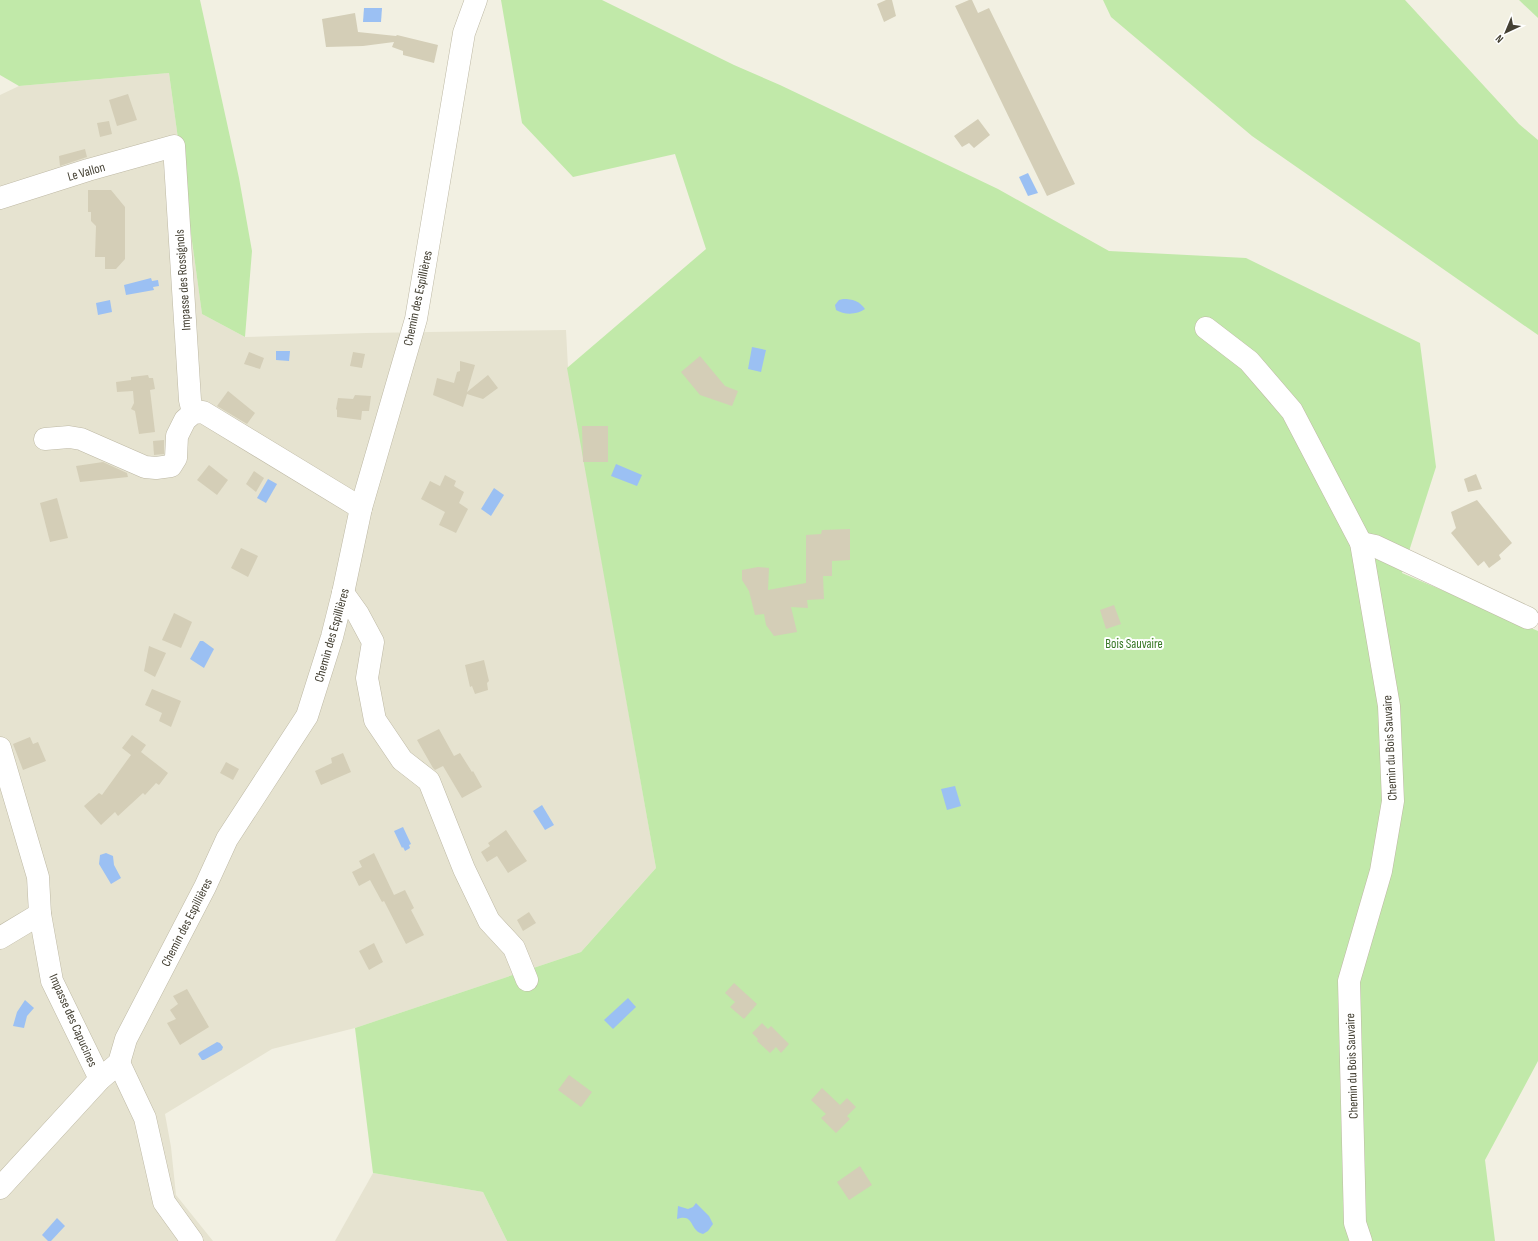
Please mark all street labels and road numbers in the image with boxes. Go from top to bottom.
street label: Le Vallon [66,159,107,185]
street label: Impasse des Rossignols [171,229,195,331]
street label: Chemin des Espillières [400,249,436,347]
street label: Chemin des Espillières [311,586,353,684]
street label: Chemin du Bois Sauvaire [1379,695,1401,801]
street label: Chemin des Espillières [158,875,216,969]
street label: Impasse des Capucines [45,971,101,1070]
street label: Chemin du Bois Sauvaire [1342,1013,1362,1119]

